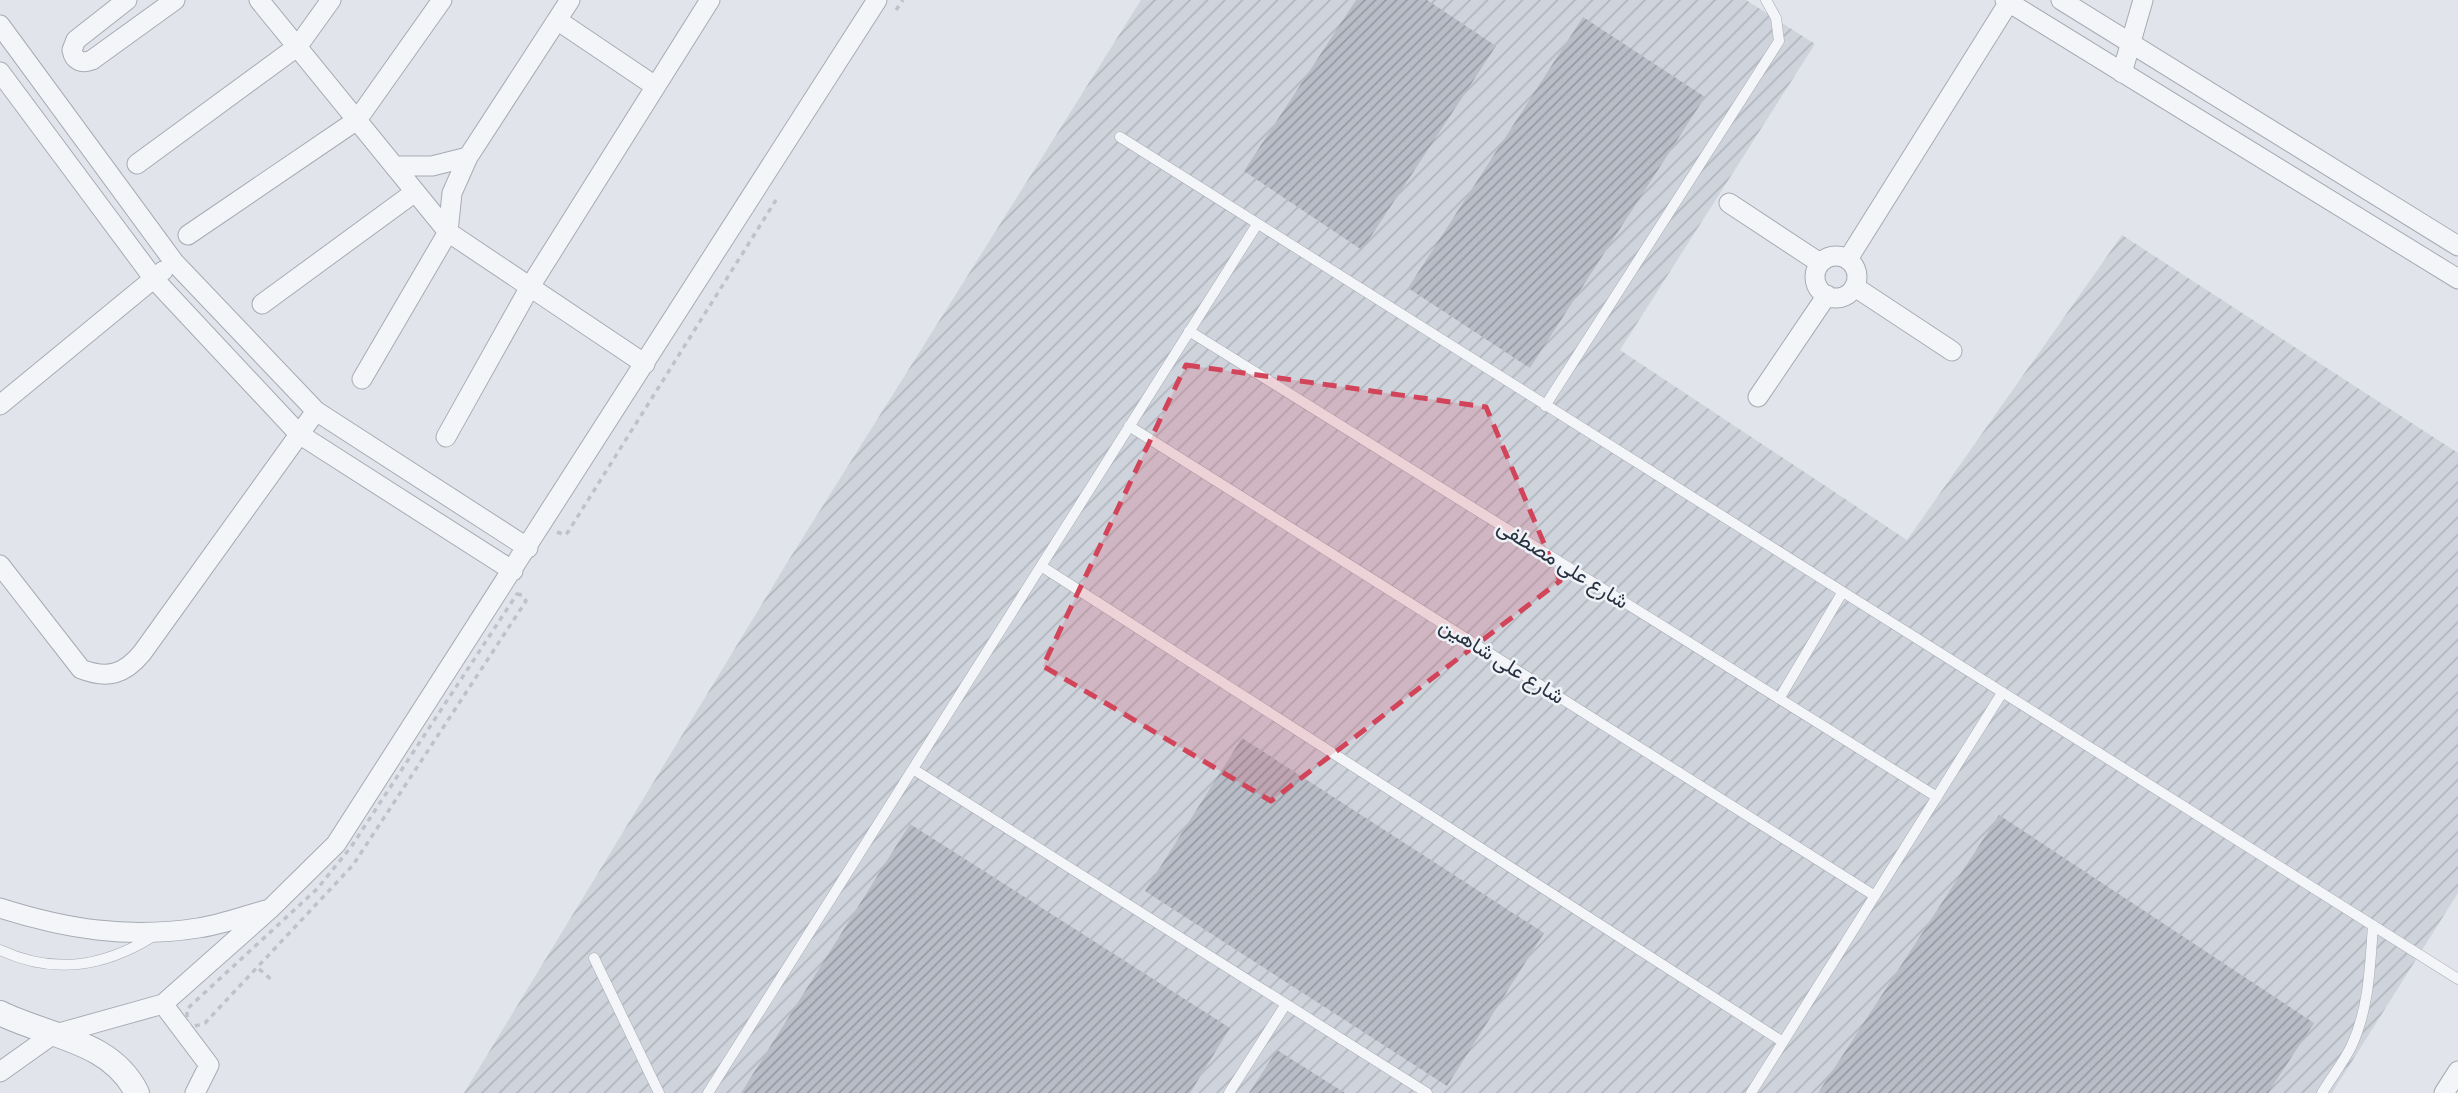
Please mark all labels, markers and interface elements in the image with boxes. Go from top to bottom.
street label: شارع على مصطفى [1492,512,1634,616]
street label: شارع على شاهين [1434,611,1570,711]

